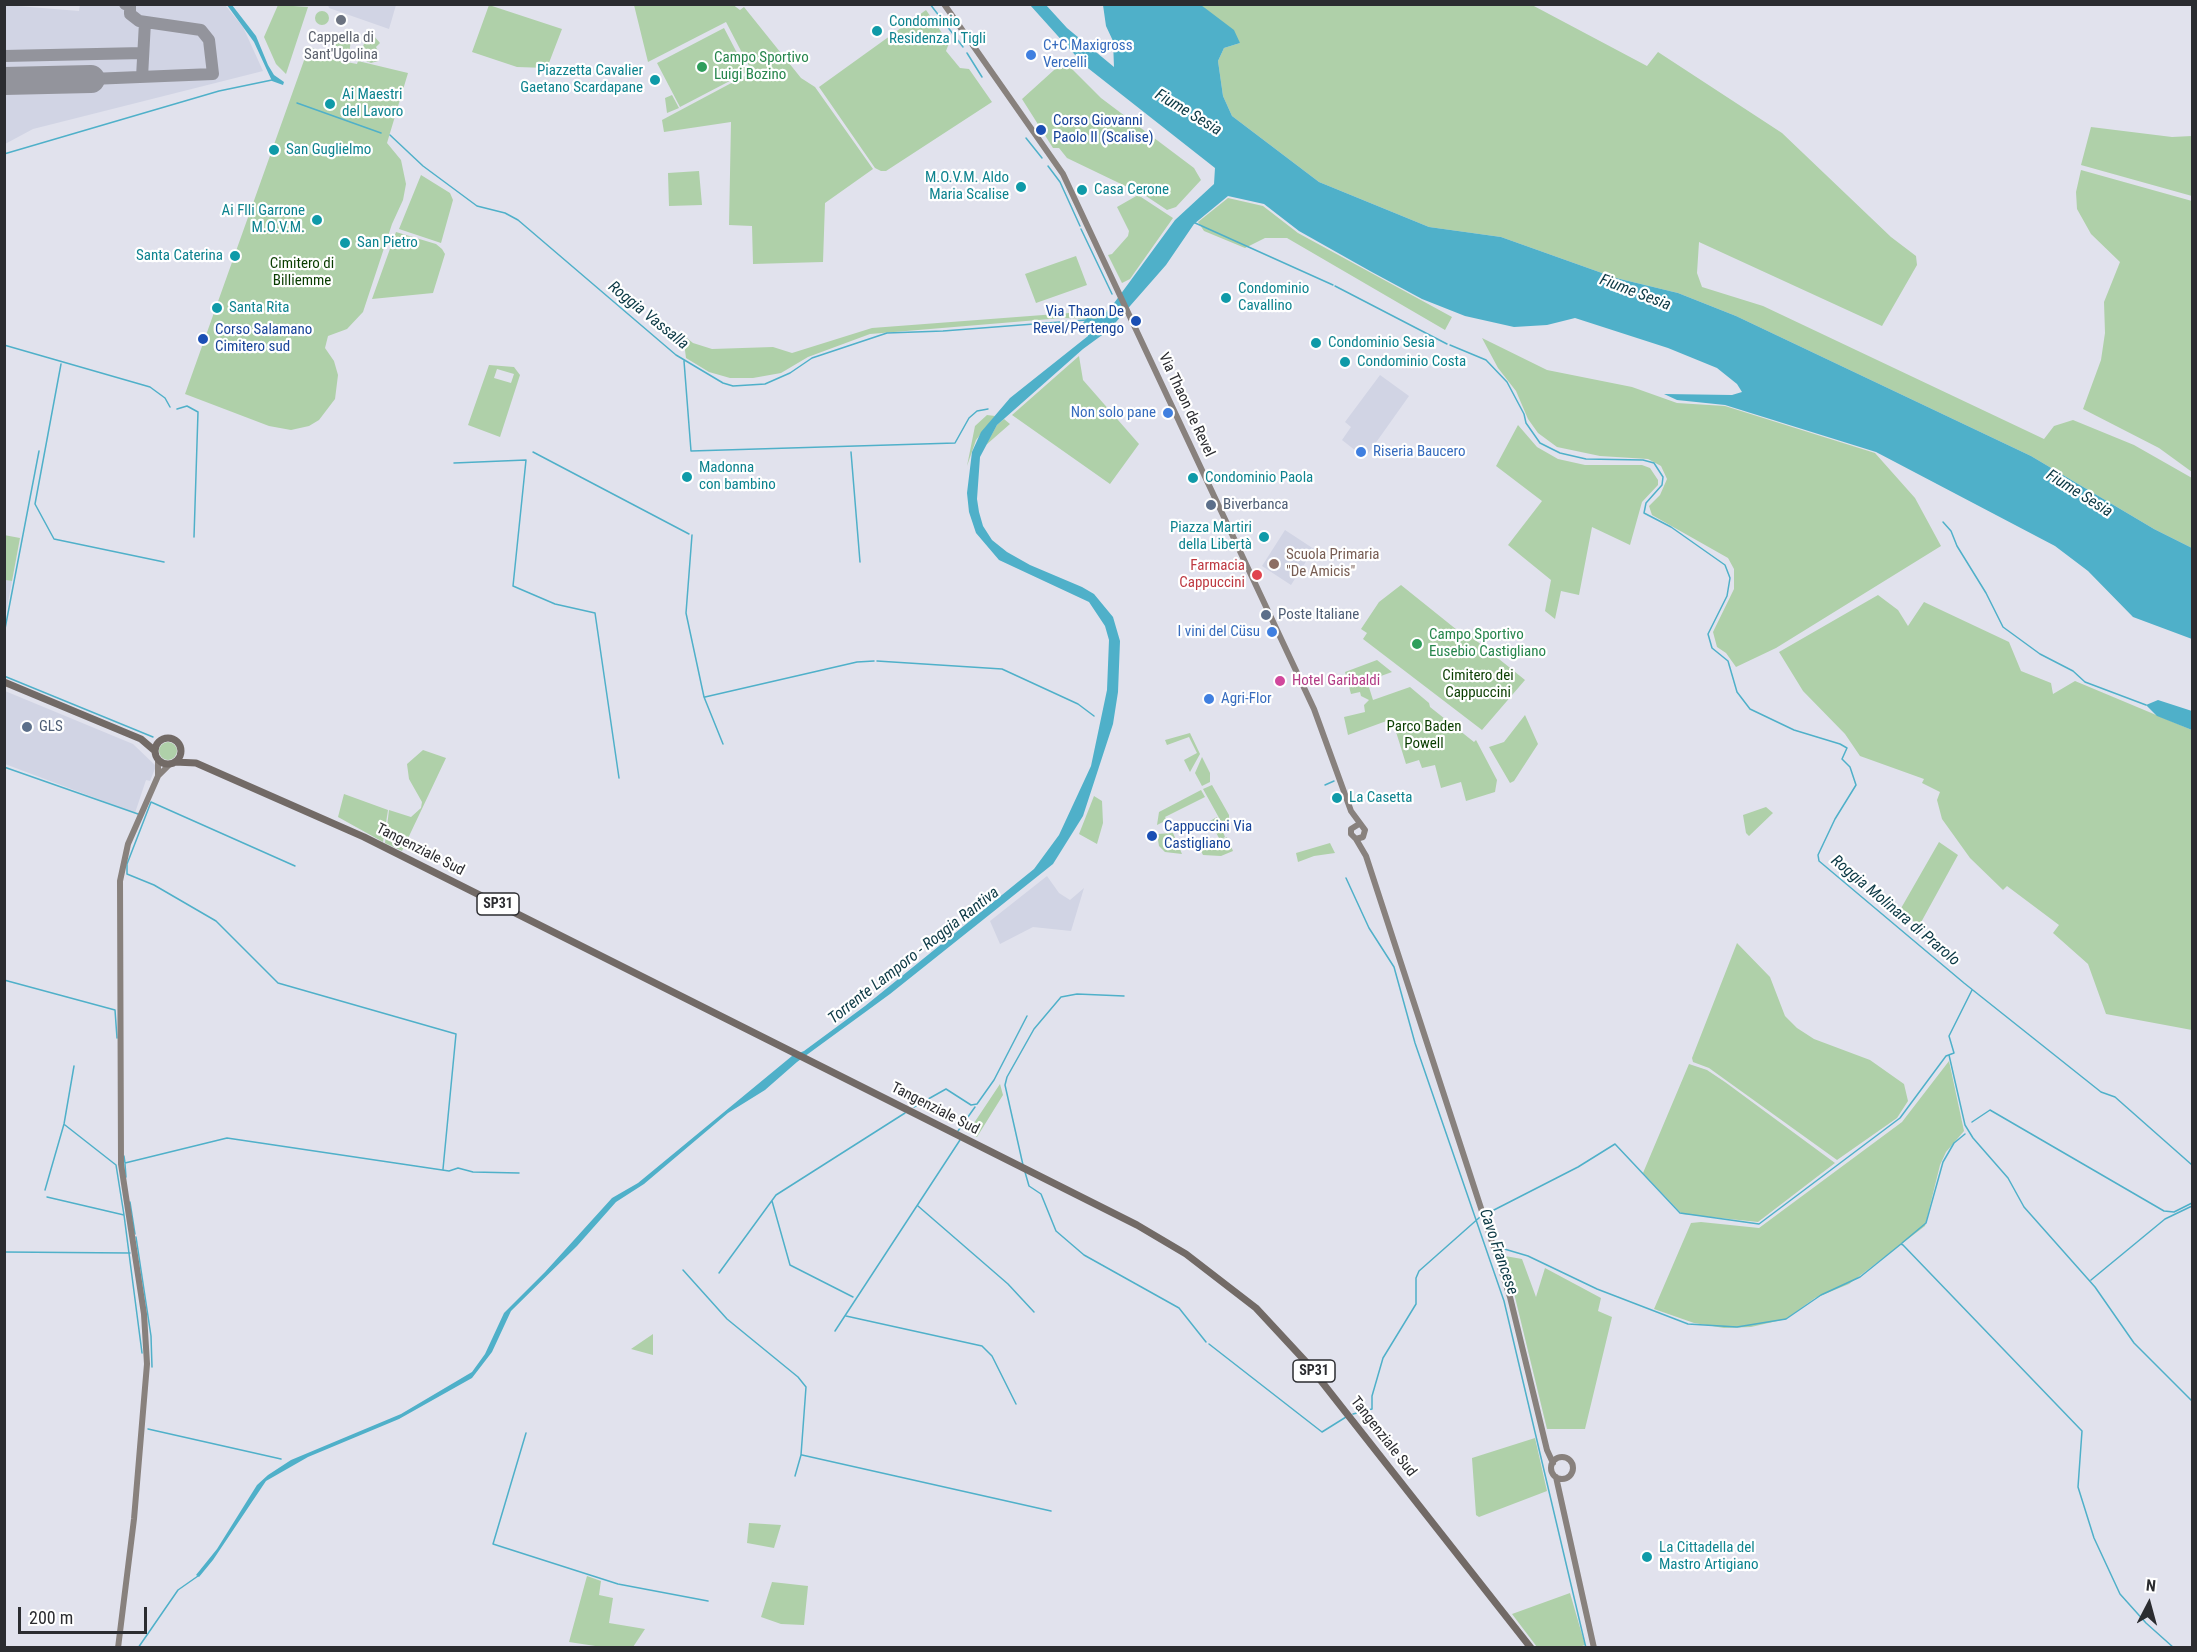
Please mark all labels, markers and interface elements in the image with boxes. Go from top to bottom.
marker: Cappella di Sant'Ugolina [334,13,348,27]
place label: Condominio Residenza I Tigli [889,13,986,48]
marker: Condominio Residenza I Tigli [870,24,884,38]
place label: Cappella di Sant'Ugolina [304,29,378,64]
place label: C+C Maxigross Vercelli [1043,37,1132,72]
marker: C+C Maxigross Vercelli [1024,48,1038,62]
place label: Campo Sportivo Luigi Bozino [714,49,809,84]
marker: Campo Sportivo Luigi Bozino [695,60,709,74]
place label: Piazzetta Cavalier Gaetano Scardapane [520,62,643,97]
marker: Piazzetta Cavalier Gaetano Scardapane [648,73,662,87]
place label: Ai Maestri del Lavoro [342,86,403,121]
water label: Fiume Sesia [1151,86,1225,140]
marker: Ai Maestri del Lavoro [323,97,337,111]
place label: Corso Giovanni Paolo II (Scalise) [1053,112,1153,147]
marker: Corso Giovanni Paolo II (Scalise) [1034,123,1048,137]
place label: San Guglielmo [286,141,371,159]
marker: San Guglielmo [267,143,281,157]
place label: M.O.V.M. Aldo Maria Scalise [925,169,1009,204]
marker: M.O.V.M. Aldo Maria Scalise [1014,180,1028,194]
place label: Casa Cerone [1094,181,1169,199]
marker: Casa Cerone [1075,183,1089,197]
place label: Ai Flli Garrone M.O.V.M. [222,202,305,237]
marker: Ai Flli Garrone M.O.V.M. [310,213,324,227]
place label: San Pietro [357,234,418,252]
marker: San Pietro [338,236,352,250]
place label: Santa Caterina [136,247,223,265]
marker: Santa Caterina [228,249,242,263]
park label: Cimitero di Billiemme [270,255,334,290]
water label: Fiume Sesia [1597,271,1673,315]
water label: Roggia Vassalla [604,278,692,354]
place label: Condominio Cavallino [1238,280,1309,315]
marker: Condominio Cavallino [1219,291,1233,305]
place label: Santa Rita [229,299,289,317]
marker: Santa Rita [210,301,224,315]
place label: Via Thaon De Revel/Pertengo [1033,303,1124,338]
marker: Via Thaon De Revel/Pertengo [1129,314,1143,328]
place label: Corso Salamano Cimitero sud [215,321,312,356]
marker: Corso Salamano Cimitero sud [196,332,210,346]
place label: Condominio Sesia [1328,334,1435,352]
marker: Condominio Sesia [1309,336,1323,350]
street label: Via Thaon de Revel [1154,350,1218,460]
place label: Condominio Costa [1357,353,1466,371]
marker: Condominio Costa [1338,355,1352,369]
place label: Non solo pane [1071,404,1156,422]
marker: Non solo pane [1161,406,1175,420]
place label: Riseria Baucero [1373,443,1465,461]
marker: Riseria Baucero [1354,445,1368,459]
place label: Madonna con bambino [699,459,776,494]
water label: Fiume Sesia [2042,466,2116,522]
place label: Condominio Paola [1205,469,1313,487]
marker: Madonna con bambino [680,470,694,484]
marker: Condominio Paola [1186,471,1200,485]
place label: Biverbanca [1223,496,1289,514]
marker: Biverbanca [1204,498,1218,512]
place label: Piazza Martiri della Libertà [1170,519,1252,554]
marker: Piazza Martiri della Libertà [1257,530,1271,544]
place label: Scuola Primaria "De Amicis" [1286,546,1380,581]
place label: Farmacia Cappuccini [1179,557,1245,592]
marker: Scuola Primaria "De Amicis" [1267,557,1281,571]
marker: Farmacia Cappuccini [1250,568,1264,582]
place label: Poste Italiane [1278,606,1359,624]
marker: Poste Italiane [1259,608,1273,622]
place label: I vini del Cüsu [1178,623,1260,641]
marker: I vini del Cüsu [1265,625,1279,639]
place label: Campo Sportivo Eusebio Castigliano [1429,626,1546,661]
marker: Campo Sportivo Eusebio Castigliano [1410,637,1424,651]
park label: Cimitero dei Cappuccini [1442,667,1514,702]
place label: Hotel Garibaldi [1292,672,1380,690]
marker: Hotel Garibaldi [1273,674,1287,688]
place label: Agri-Flor [1221,690,1272,708]
marker: Agri-Flor [1202,692,1216,706]
place label: GLS [39,718,63,736]
park label: Parco Baden Powell [1387,718,1461,753]
marker: GLS [20,720,34,734]
place label: La Casetta [1349,789,1412,807]
marker: La Casetta [1330,791,1344,805]
place label: Cappuccini Via Castigliano [1164,818,1252,853]
street label: Tangenziale Sud [373,820,467,880]
marker: Cappuccini Via Castigliano [1145,829,1159,843]
water label: Roggia Molinara di Prarolo [1827,852,1963,970]
water label: Torrente Lamporo - Roggia Rantiva [825,883,1003,1029]
road number: SP31 [477,893,519,915]
street label: Tangenziale Sud [888,1079,982,1139]
water label: Cavo Francese [1474,1207,1522,1297]
road number: SP31 [1293,1360,1335,1382]
street label: Tangenziale Sud [1346,1393,1420,1481]
place label: La Cittadella del Mastro Artigiano [1659,1539,1758,1574]
marker: La Cittadella del Mastro Artigiano [1640,1550,1654,1564]
north arrow [2119,1574,2179,1634]
text: N [2145,1576,2157,1596]
scale bar [21,1595,150,1633]
text: 200 m [29,1607,73,1628]

